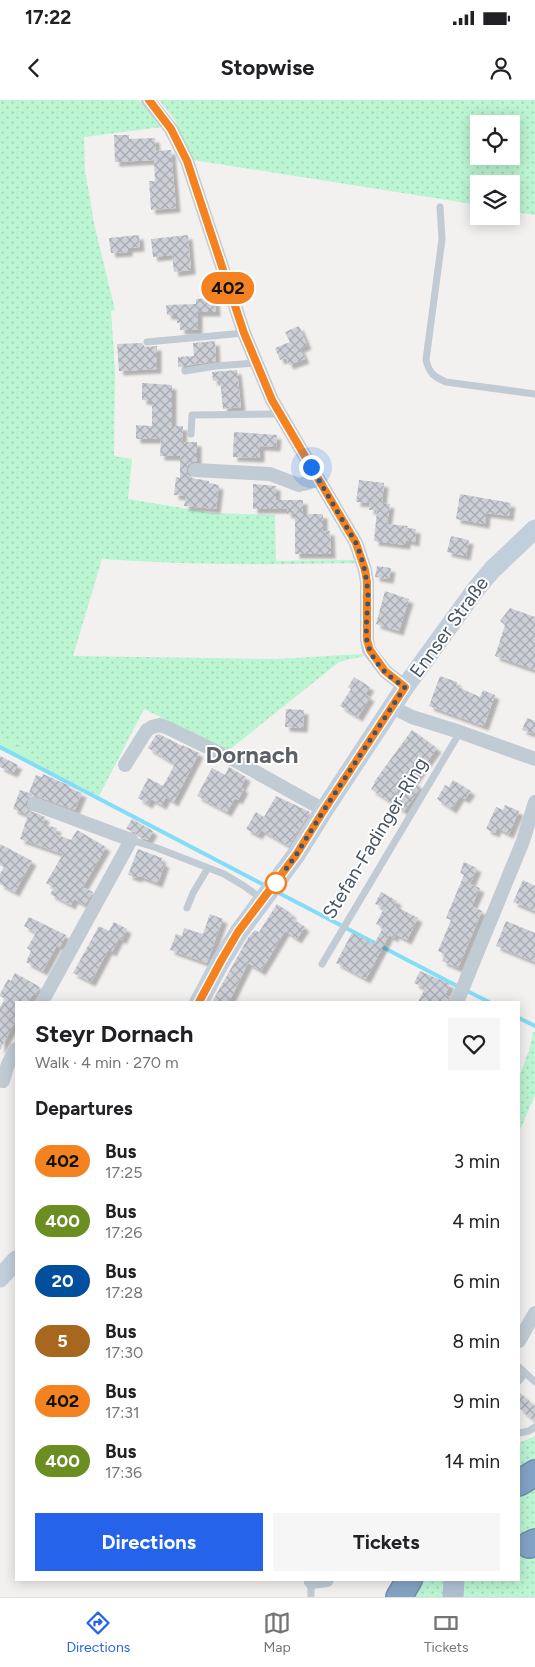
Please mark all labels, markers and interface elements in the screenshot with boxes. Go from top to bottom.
text: 17:22 [25,6,71,29]
icon: back [20,54,48,82]
text: Stopwise [220,54,315,81]
icon: person [487,54,515,82]
map controls [470,115,520,225]
button: locate [470,115,520,165]
button: layers [470,175,520,225]
line badge: 402 [199,272,257,304]
text: 402 [211,277,245,299]
your location [299,455,324,480]
street label: Ennser Straße [405,572,493,682]
district label: Dornach [205,740,299,769]
street label: Stefan-Fadinger-Ring [318,753,432,923]
unlabelled marker [265,872,287,894]
button: heart [448,1018,500,1070]
text: Steyr Dornach [35,1019,193,1048]
text: Walk · 4 min · 270 m [35,1053,179,1072]
text: Departures [35,1097,133,1120]
text: Bus [105,1140,136,1163]
text: 402 [46,1150,79,1172]
text: 3 min [454,1150,500,1173]
text: 17:25 [105,1163,142,1182]
text: Bus [105,1200,136,1223]
text: 400 [45,1210,80,1232]
text: 4 min [452,1210,500,1233]
text: 17:26 [105,1223,142,1242]
text: Bus [105,1260,136,1283]
text: 20 [51,1270,74,1292]
text: 6 min [453,1270,500,1293]
text: 17:28 [105,1283,143,1302]
text: Bus [105,1320,136,1343]
text: 5 [57,1330,68,1352]
text: 8 min [452,1330,500,1353]
text: 17:30 [105,1343,143,1362]
text: Bus [105,1380,136,1403]
text: 402 [46,1390,79,1412]
text: 9 min [453,1390,500,1413]
text: 17:31 [105,1403,140,1422]
text: Bus [105,1440,136,1463]
text: 400 [45,1450,80,1472]
text: 14 min [444,1450,500,1473]
text: 17:36 [105,1463,142,1482]
button: Directions [35,1513,263,1571]
button: Tickets [273,1513,500,1571]
tab: Directions [66,1609,130,1656]
tab: Map [263,1609,291,1656]
tab: Tickets [424,1609,469,1656]

